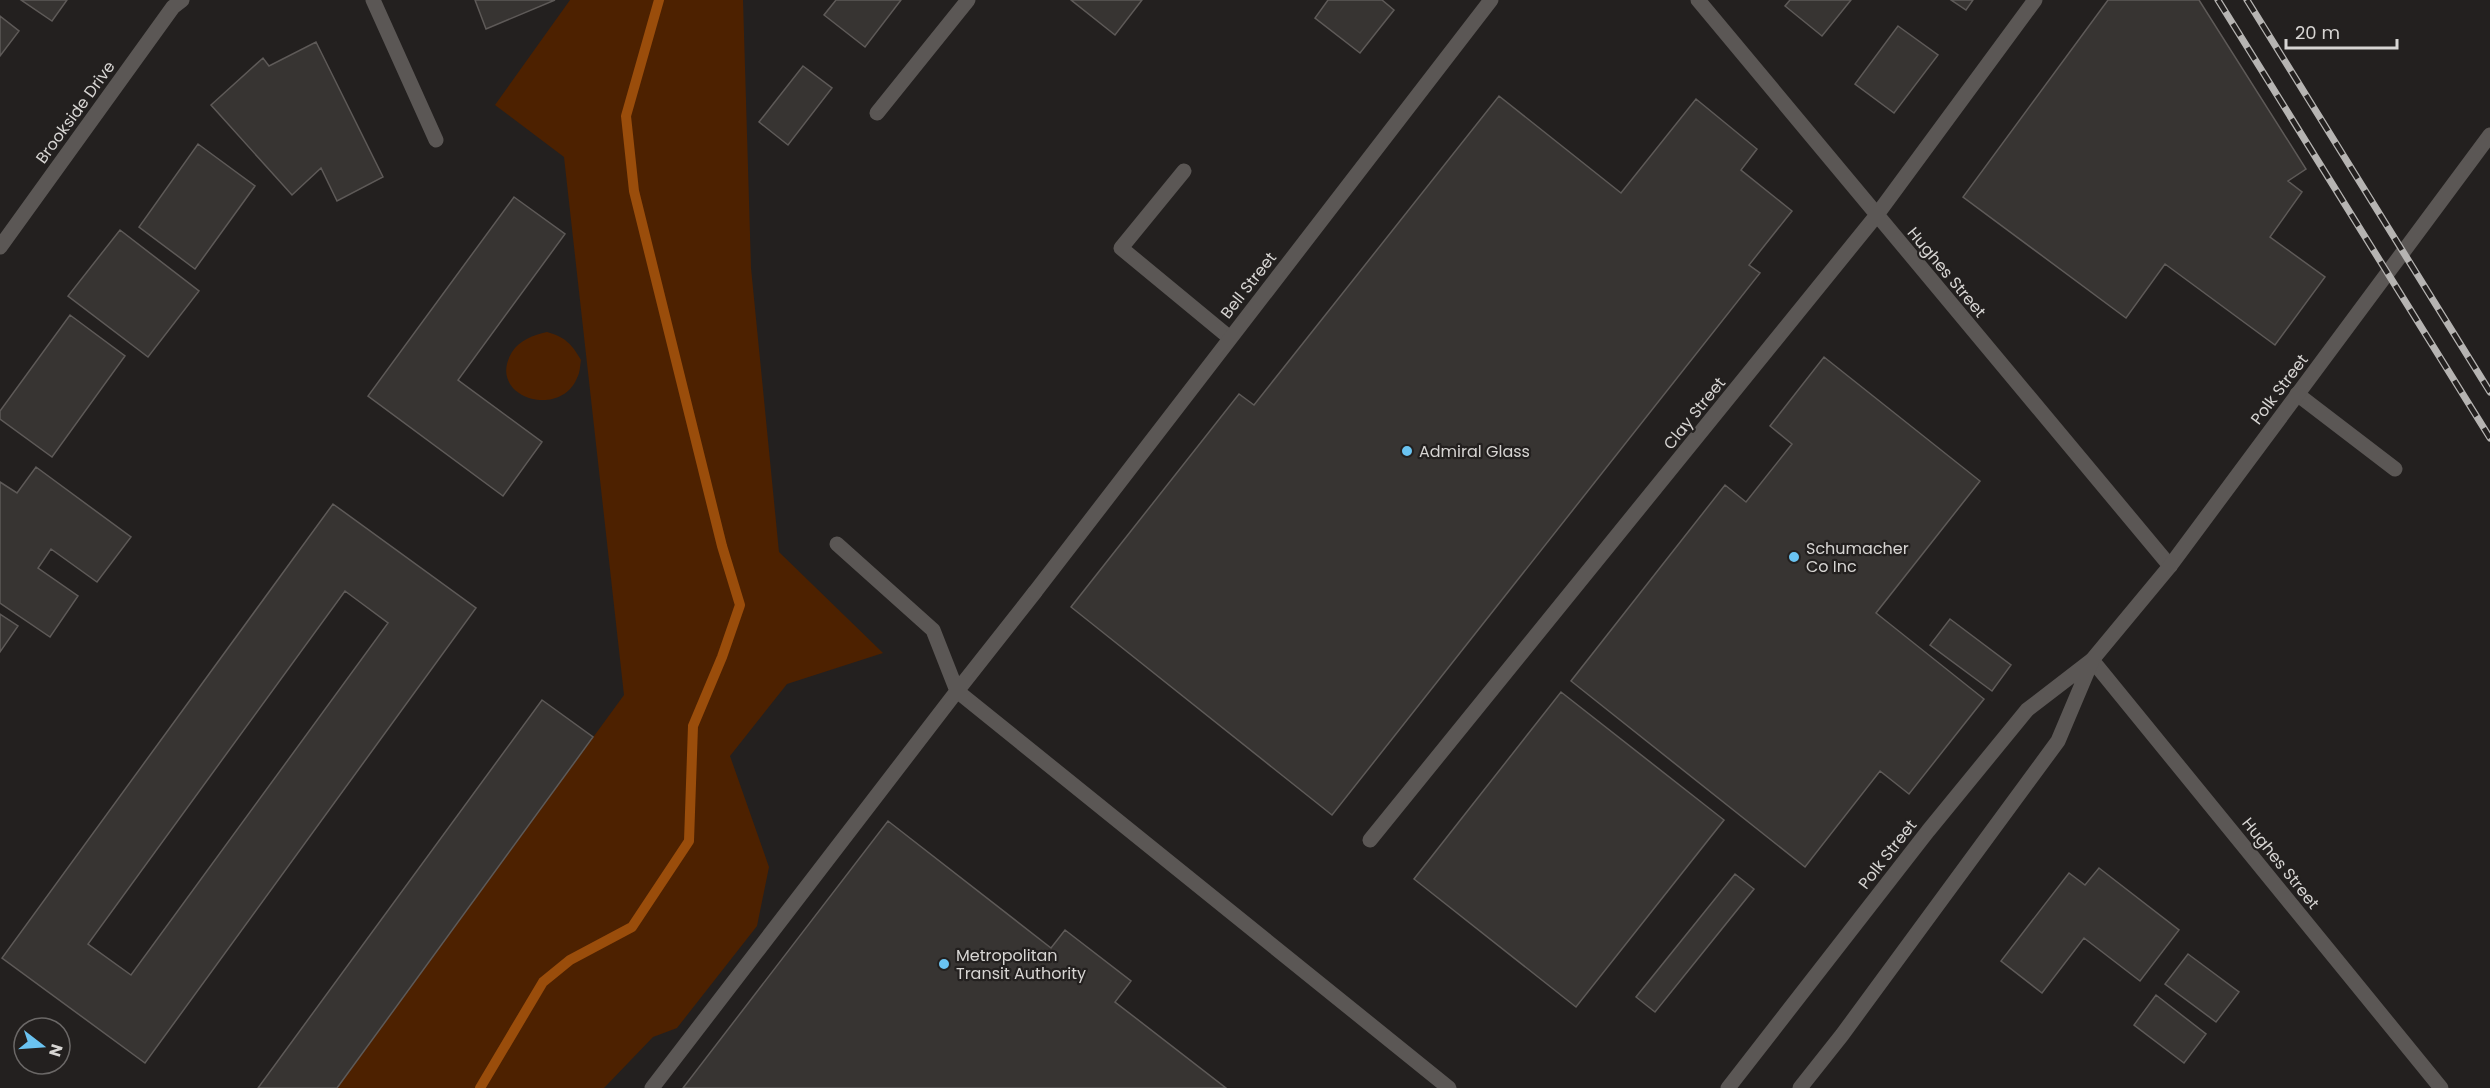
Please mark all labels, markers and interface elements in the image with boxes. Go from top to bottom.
scale bar [2286,12,2397,50]
text: 20 m [2295,20,2340,45]
street label: Brookside Drive [30,56,121,168]
street label: Hughes Street [1902,222,1991,323]
street label: Bell Street [1215,247,1282,323]
street label: Polk Street [2245,349,2314,429]
street label: Clay Street [1658,372,1731,454]
place label: Admiral Glass [1419,440,1530,463]
marker: Admiral Glass [1400,444,1414,458]
place label: Schumacher Co Inc [1806,537,1909,578]
marker: Schumacher Co Inc [1787,550,1801,564]
street label: Hughes Street [2237,813,2325,914]
street label: Polk Street [1853,814,1922,894]
place label: Metropolitan Transit Authority [956,944,1086,985]
marker: Metropolitan Transit Authority [937,957,951,971]
north arrow [12,1016,72,1076]
text: N [43,1041,69,1059]

